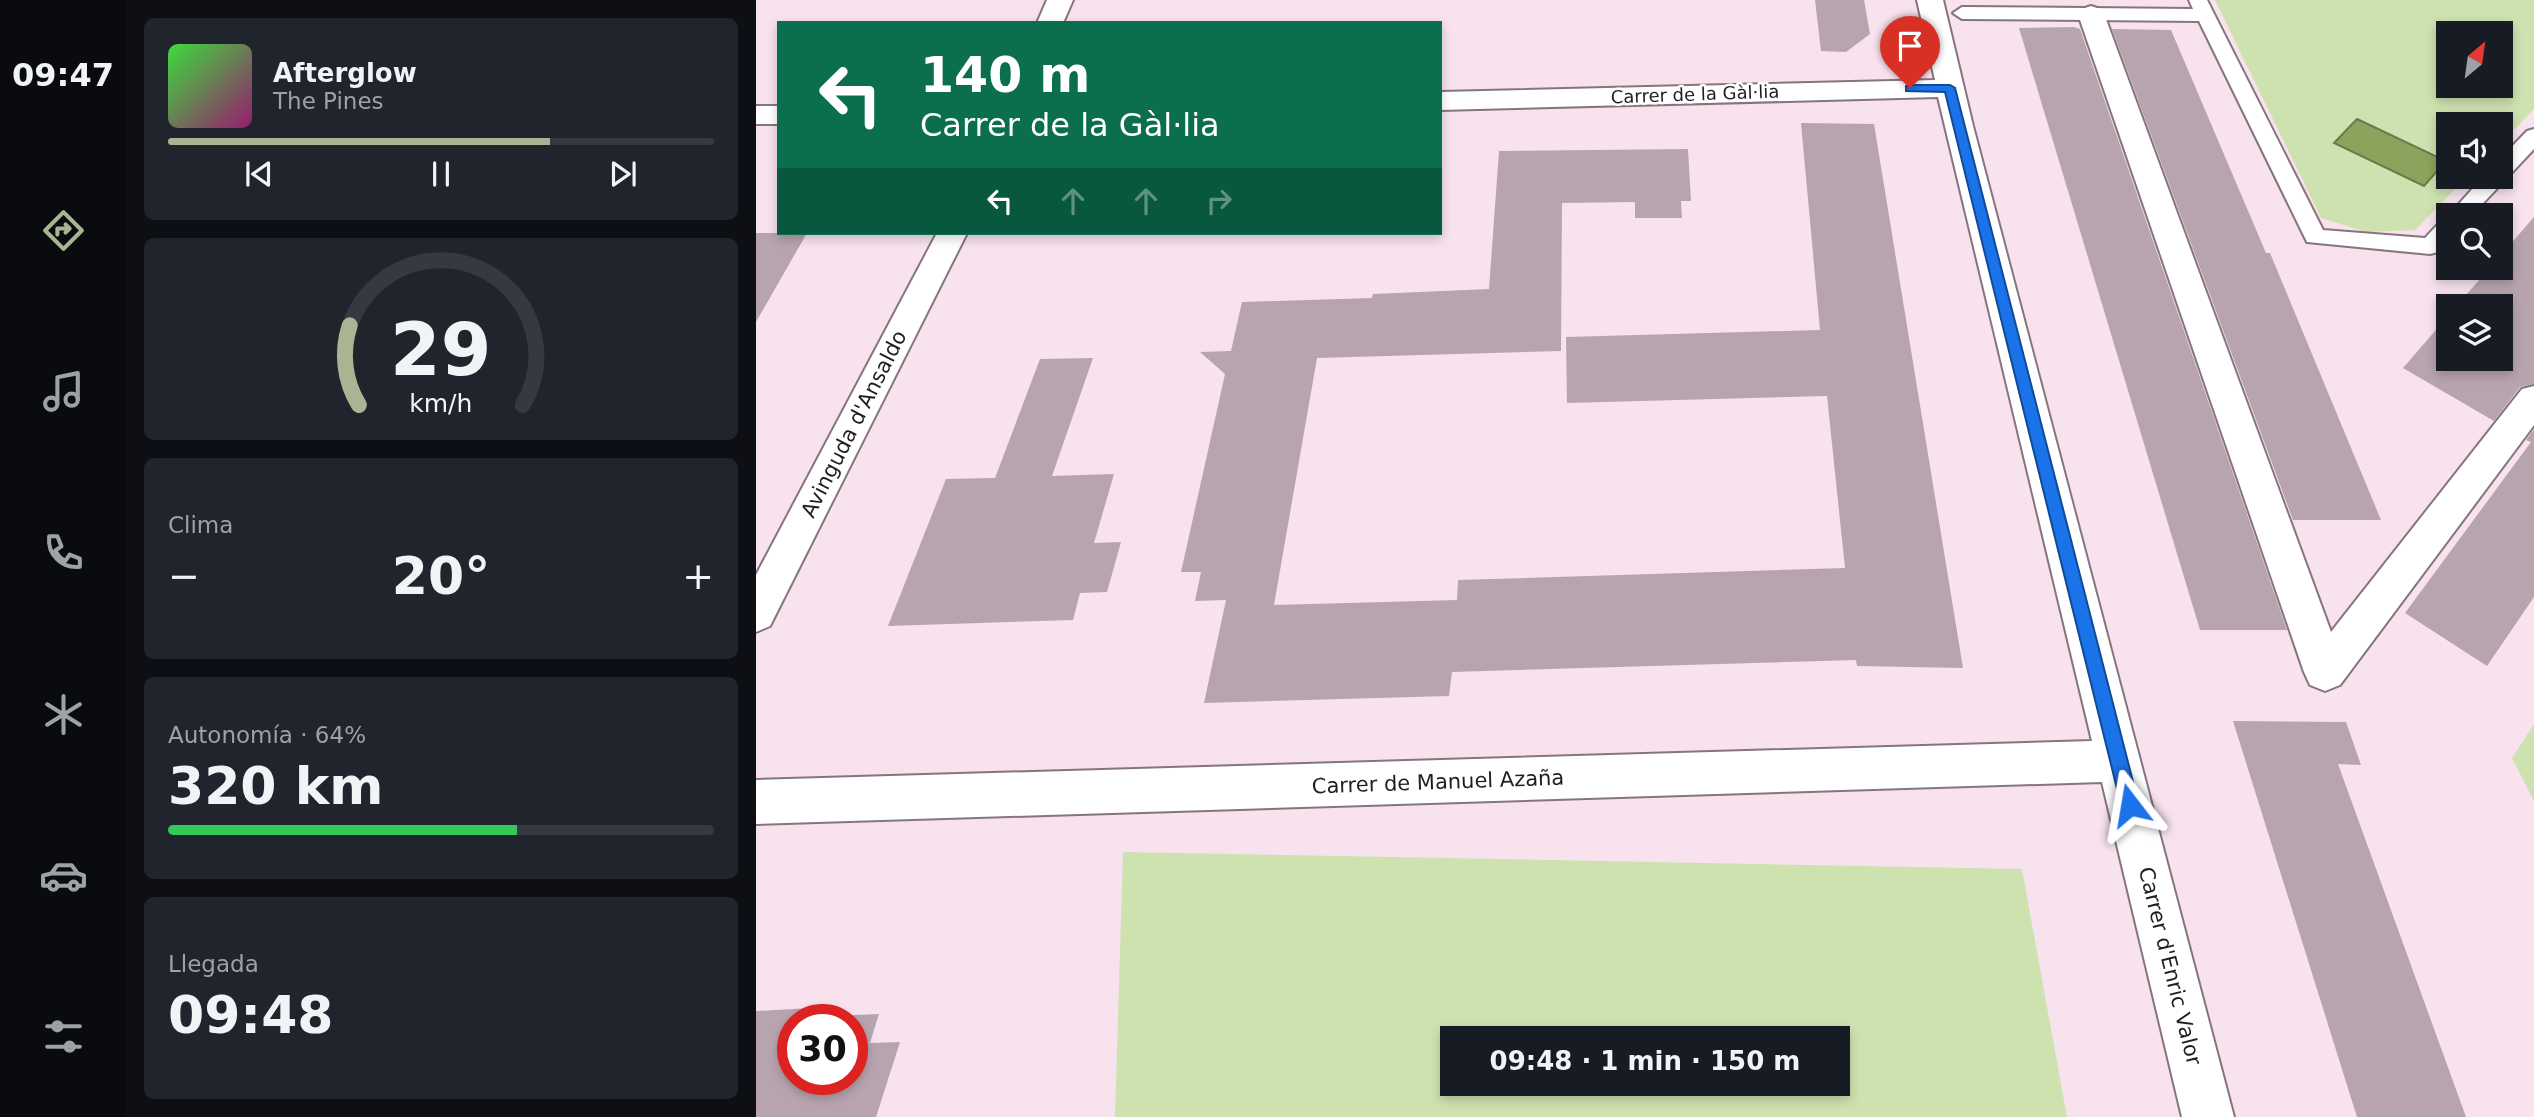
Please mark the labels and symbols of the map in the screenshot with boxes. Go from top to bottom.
pin [1880,16,1940,88]
north arrow [2436,21,2513,98]
street label: Carrer de la Gàl·lia [1610,81,1780,107]
street label: Avinguda d'Ansaldo [796,326,912,522]
street label: Carrer de Manuel Azaña [1311,766,1565,798]
position arrow [2093,768,2167,842]
street label: Carrer d'Enric Valor [2134,864,2206,1068]
speed limit sign: 30 [777,1004,868,1095]

